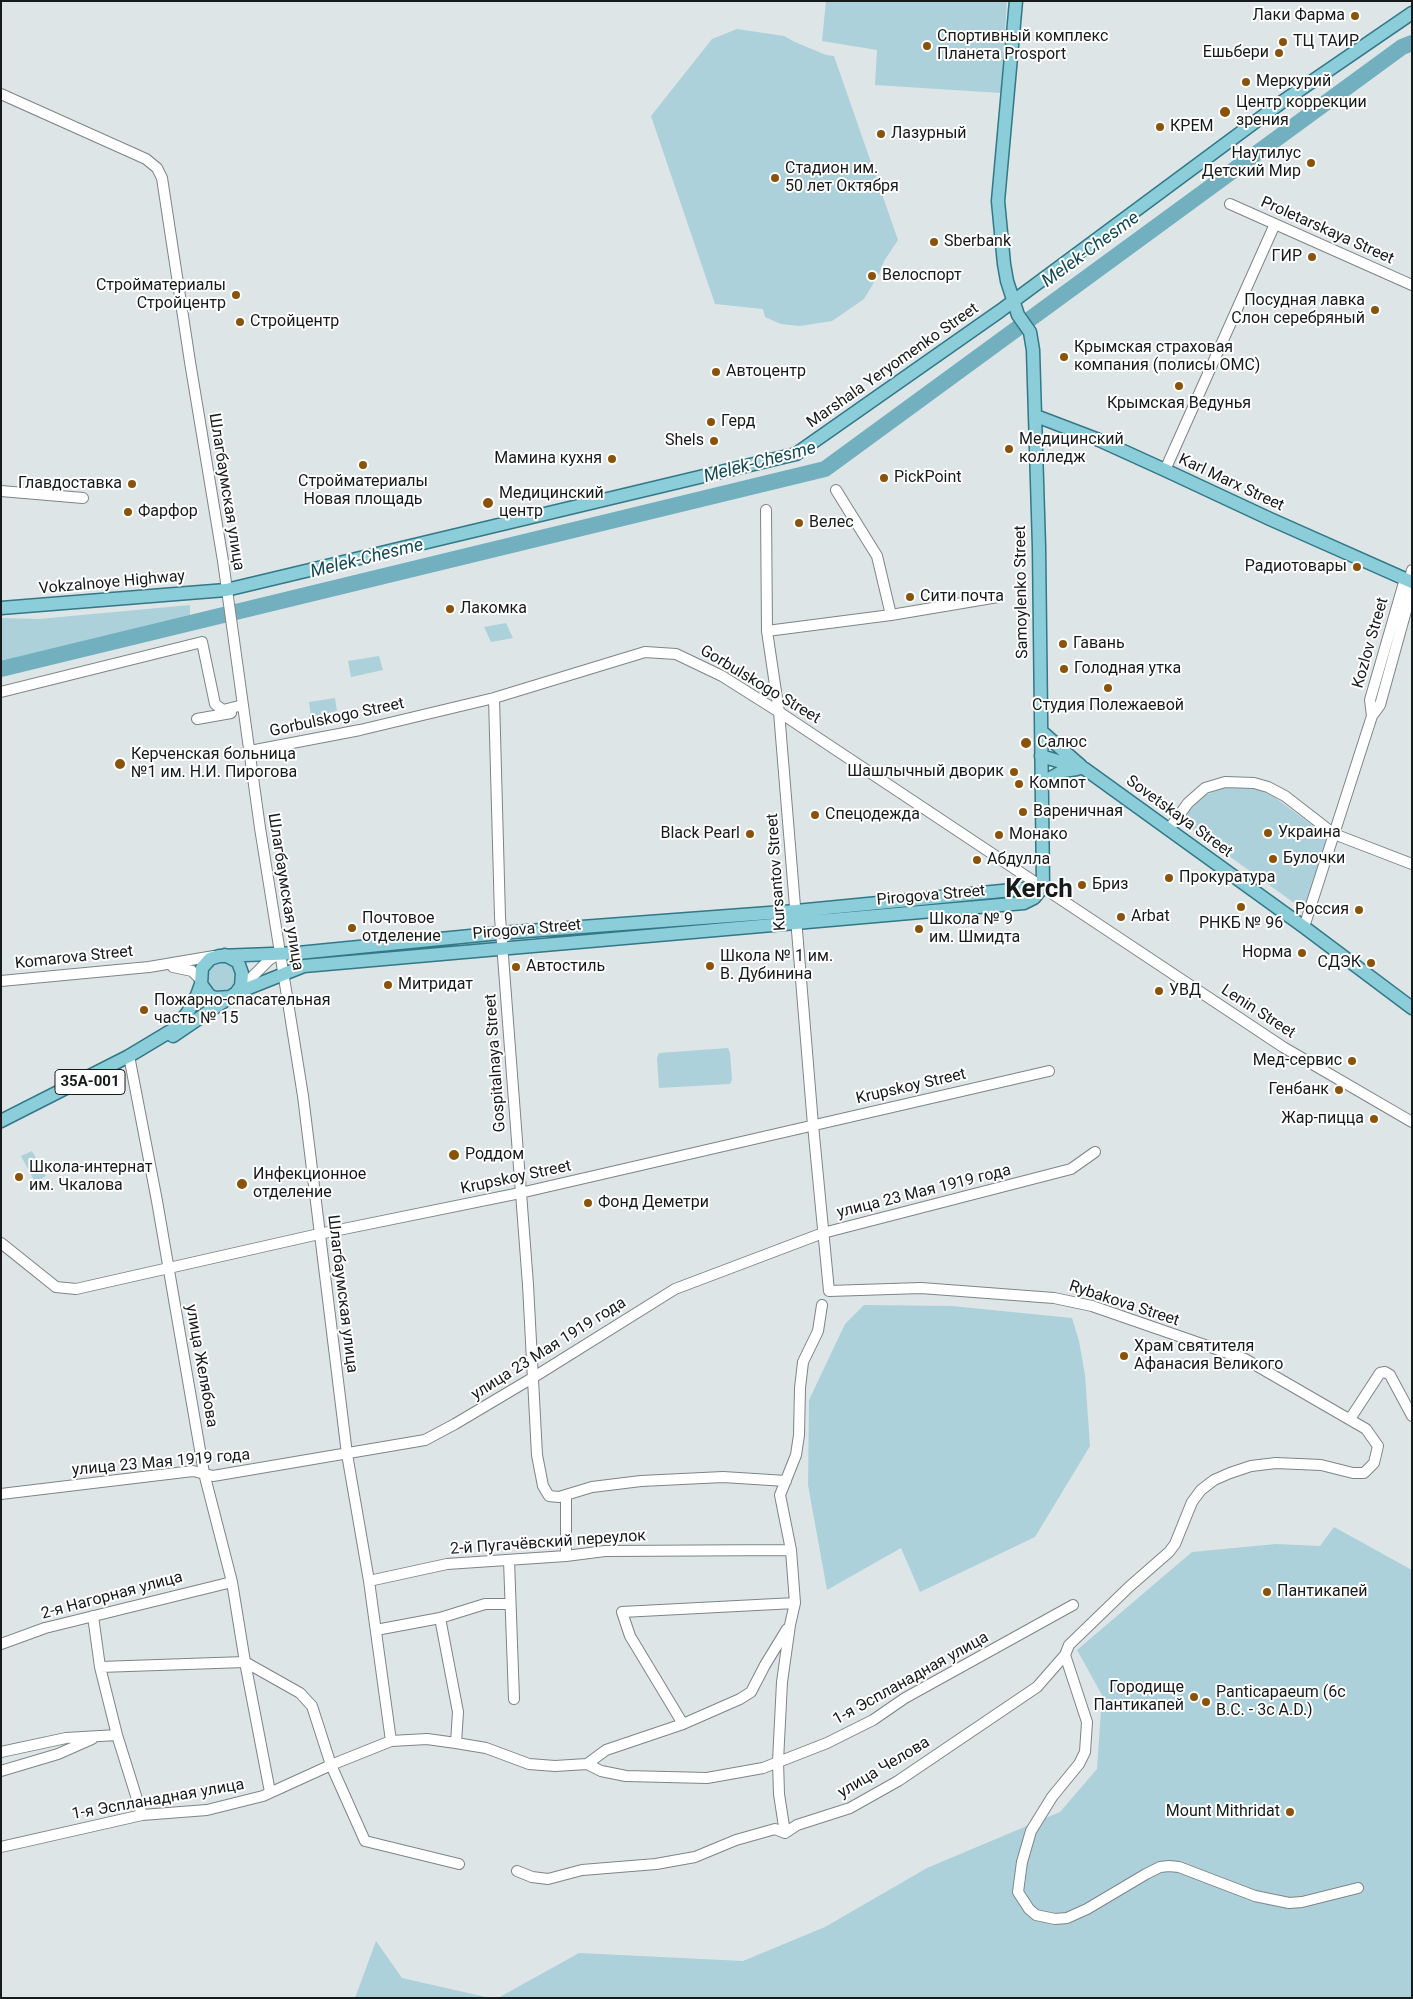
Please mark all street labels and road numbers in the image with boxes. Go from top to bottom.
street label: Proletarskaya Street [1258,193,1396,269]
street label: Marshala Yeryomenko Street [804,299,982,433]
street label: Шлагбаумская улица [204,412,248,572]
street label: Karl Marx Street [1175,450,1287,516]
street label: Samoylenko Street [1011,525,1033,659]
street label: Vokzalnoye Highway [38,567,186,599]
street label: Kozlov Street [1349,595,1393,691]
street label: Gorbulskogo Street [696,642,824,728]
street label: Gorbulskogo Street [268,694,406,742]
street label: Sovetskaya Street [1122,772,1236,862]
street label: Шлагбаумская улица [263,812,307,972]
street label: Kursantov Street [763,813,791,931]
street label: Pirogova Street [876,882,986,910]
street label: Pirogova Street [472,916,582,944]
street label: Komarova Street [14,942,134,974]
street label: Lenin Street [1217,981,1299,1043]
street label: Gospitalnaya Street [482,993,510,1133]
street label: Krupskoy Street [854,1065,968,1109]
road number: 35А-001 [55,1070,125,1094]
street label: Krupskoy Street [459,1157,573,1199]
street label: улица 23 Мая 1919 года [835,1161,1013,1223]
street label: Шлагбаумская улица [323,1214,361,1374]
street label: Rybakova Street [1066,1277,1182,1331]
street label: улица 23 Мая 1919 года [468,1294,630,1404]
street label: улица Желябова [181,1303,221,1429]
street label: улица 23 Мая 1919 года [71,1446,251,1480]
street label: 2-й Пугачёвский переулок [449,1527,647,1559]
street label: 2-я Нагорная улица [39,1568,185,1624]
street label: 1-я Эспланадная улица [830,1628,992,1730]
street label: улица Челова [835,1733,933,1803]
street label: 1-я Эспланадная улица [70,1775,246,1825]

